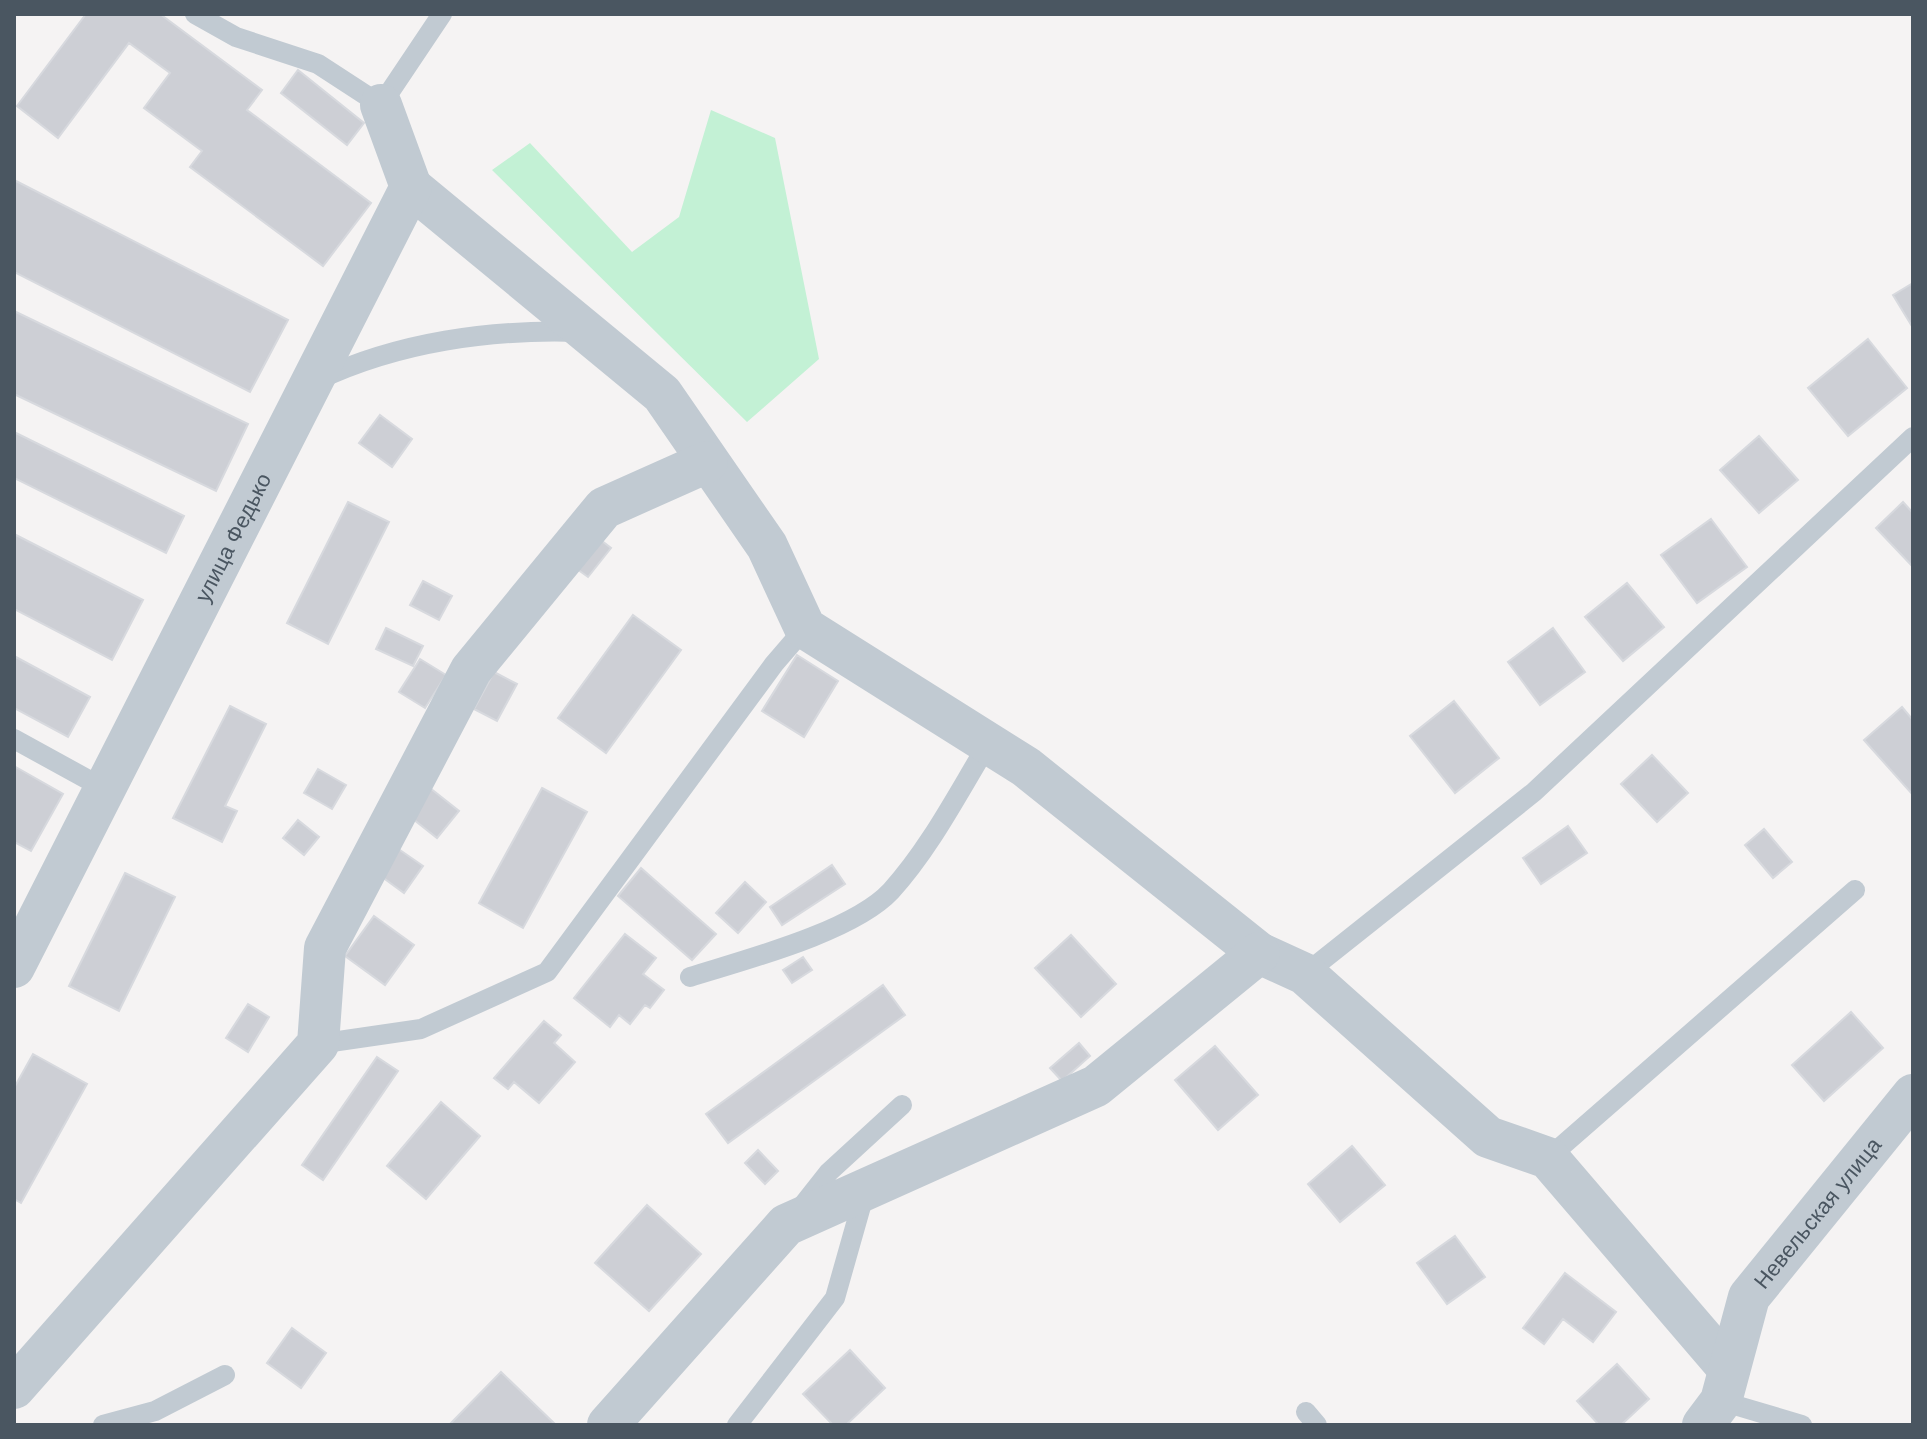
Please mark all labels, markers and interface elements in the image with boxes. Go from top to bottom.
street label: улица Федько [188,468,278,607]
street label: Невельская улица [1747,1131,1888,1295]

